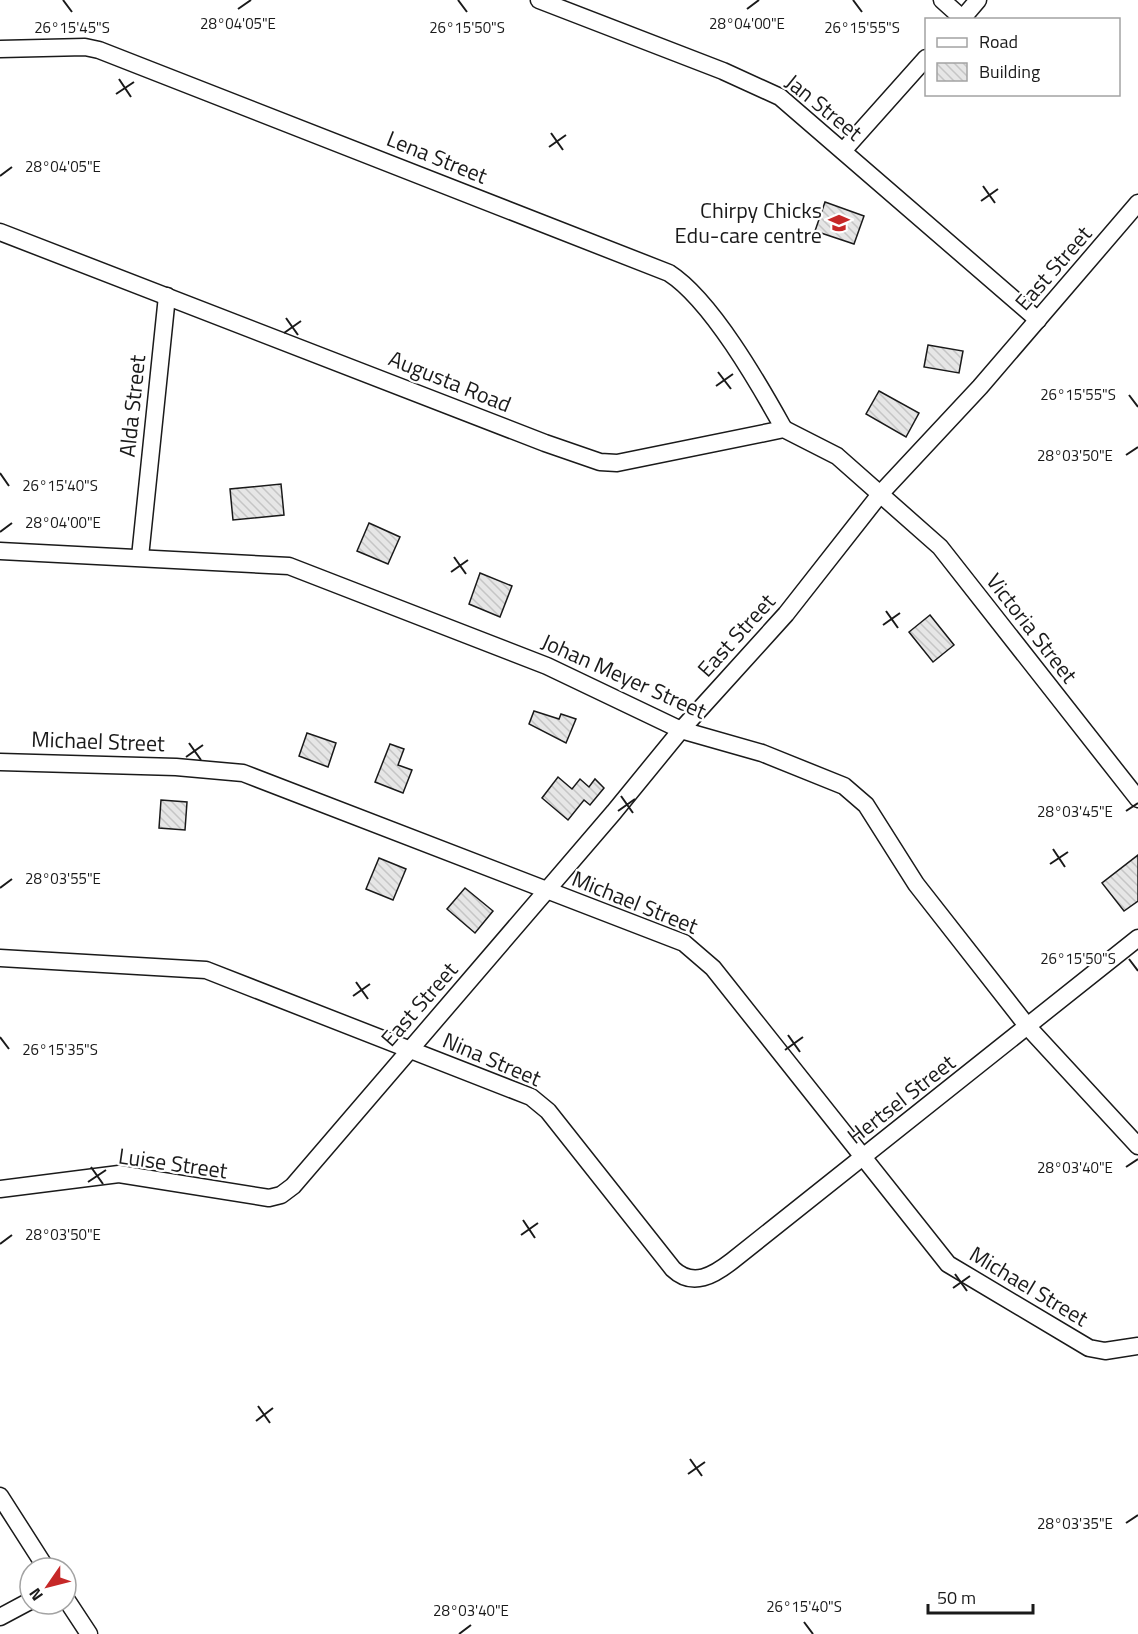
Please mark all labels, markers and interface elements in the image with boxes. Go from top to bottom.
text: 28°04'05"E [200,12,276,35]
text: 28°04'00"E [709,12,785,35]
text: 26°15'45"S [34,16,110,39]
text: 26°15'50"S [429,16,505,39]
text: 26°15'55"S [824,16,900,39]
legend [925,18,1120,96]
text: Road [979,28,1018,55]
text: Building [979,58,1040,85]
street label: Jan Street [778,65,870,149]
street label: Lena Street [382,121,493,193]
text: 28°04'05"E [25,155,101,178]
place label: Chirpy Chicks Edu-care centre [675,193,822,252]
school or university icon: Chirpy Chicks Edu-care centre [827,211,851,235]
street label: East Street [1006,218,1100,318]
street label: Augusta Road [384,341,516,421]
street label: Alda Street [110,353,154,459]
text: 26°15'55"S [1040,383,1116,406]
text: 28°03'50"E [1037,444,1113,467]
text: 26°15'40"S [22,474,98,497]
text: 28°04'00"E [25,511,101,534]
street label: Victoria Street [978,566,1086,691]
street label: East Street [689,585,783,685]
street label: Johan Meyer Street [536,624,712,728]
street label: Michael Street [31,722,166,760]
text: 28°03'45"E [1037,800,1113,823]
street label: Michael Street [567,861,703,943]
text: 28°03'55"E [25,867,101,890]
text: 26°15'50"S [1040,947,1116,970]
street label: East Street [372,954,466,1054]
street label: Nina Street [437,1023,547,1095]
text: 26°15'35"S [22,1038,98,1061]
street label: Hertsel Street [840,1046,963,1152]
street label: Luise Street [116,1139,230,1188]
text: 28°03'40"E [1037,1156,1113,1179]
text: 28°03'50"E [25,1223,101,1246]
street label: Michael Street [963,1237,1095,1335]
text: 28°03'35"E [1037,1512,1113,1535]
north arrow [18,1556,78,1616]
scale bar [928,1577,1033,1615]
text: N [23,1583,49,1606]
text: 50 m [937,1584,976,1611]
text: 26°15'40"S [766,1595,842,1618]
text: 28°03'40"E [433,1599,509,1622]

